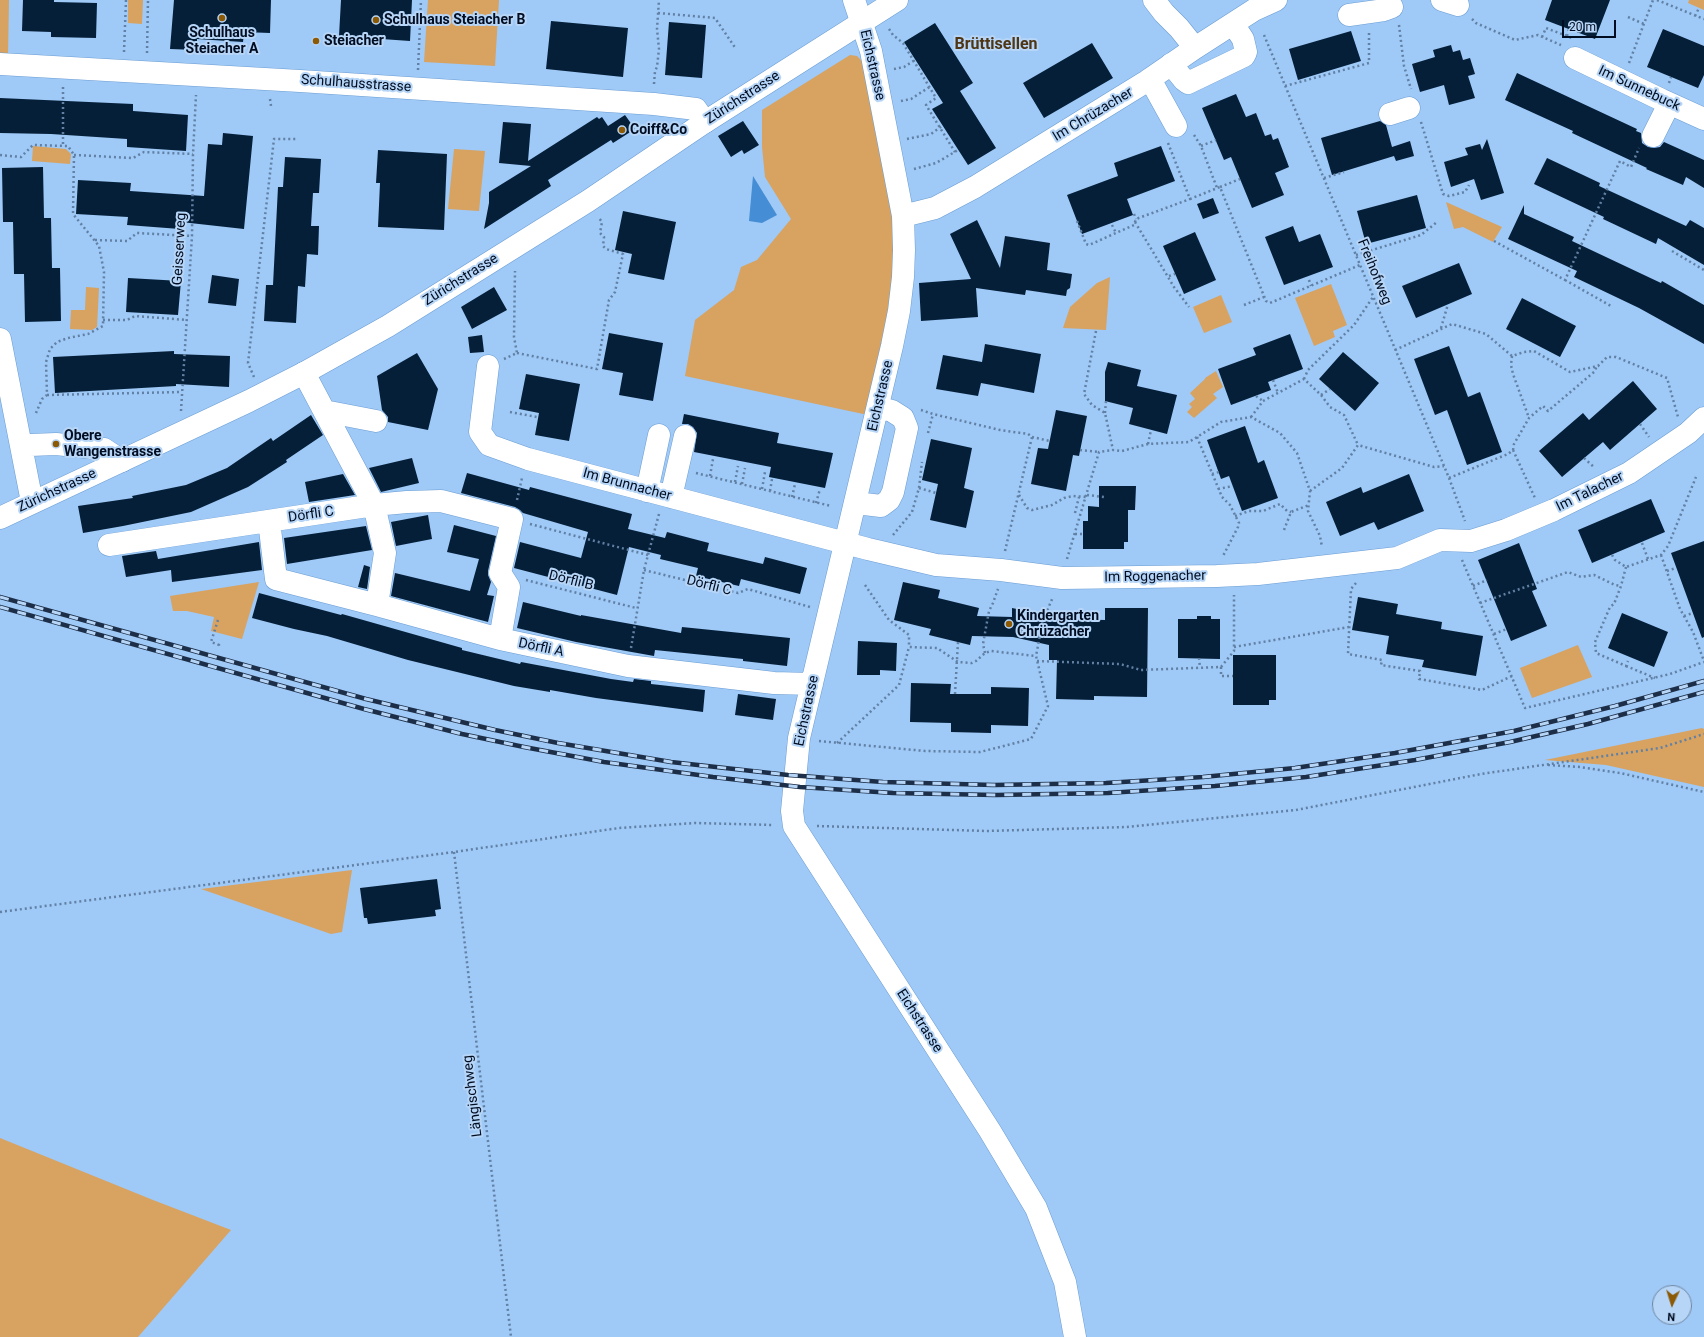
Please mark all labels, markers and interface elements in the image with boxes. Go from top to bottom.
place label: Schulhaus Steiacher B [384,12,525,28]
scale bar [1564,12,1618,38]
marker: Schulhaus Steiacher A [217,13,227,23]
marker: Schulhaus Steiacher B [371,15,381,25]
text: 20 m [1569,20,1596,34]
place label: Schulhaus Steiacher A [186,25,258,58]
street label: Eichstrasse [856,28,888,102]
place label: Steiacher [324,33,384,49]
district label: Brüttisellen [954,35,1038,55]
marker: Steiacher [311,36,321,46]
street label: Im Sunnebuck [1595,63,1683,115]
street label: Zürichstrasse [703,68,783,128]
street label: Schulhausstrasse [300,72,412,96]
street label: Im Chrüzacher [1050,84,1136,146]
place label: Coiff&Co [630,122,687,138]
marker: Coiff&Co [617,125,627,135]
street label: Geisserweg [170,212,190,286]
street label: Freihofweg [1353,237,1395,307]
street label: Zürichstrasse [421,250,501,310]
street label: Eichstrasse [865,359,897,433]
place label: Obere Wangenstrasse [64,428,161,460]
marker: Obere Wangenstrasse [51,439,61,449]
street label: Zürichstrasse [15,465,99,517]
street label: Im Brunnacher [581,465,673,505]
street label: Im Talacher [1554,468,1626,516]
street label: Dörfli C [287,503,335,527]
street label: Dörfli B [547,567,595,595]
street label: Im Roggenacher [1104,568,1206,586]
street label: Dörfli C [685,572,733,600]
place label: Kindergarten Chrüzacher [1017,608,1099,640]
marker: Kindergarten Chrüzacher [1004,619,1014,629]
street label: Dörfli A [517,635,565,661]
street label: Eichstrasse [791,674,823,748]
street label: Eichstrasse [892,986,946,1056]
street label: Längischweg [460,1054,486,1138]
north arrow [1652,1285,1692,1325]
text: N [1667,1310,1676,1323]

